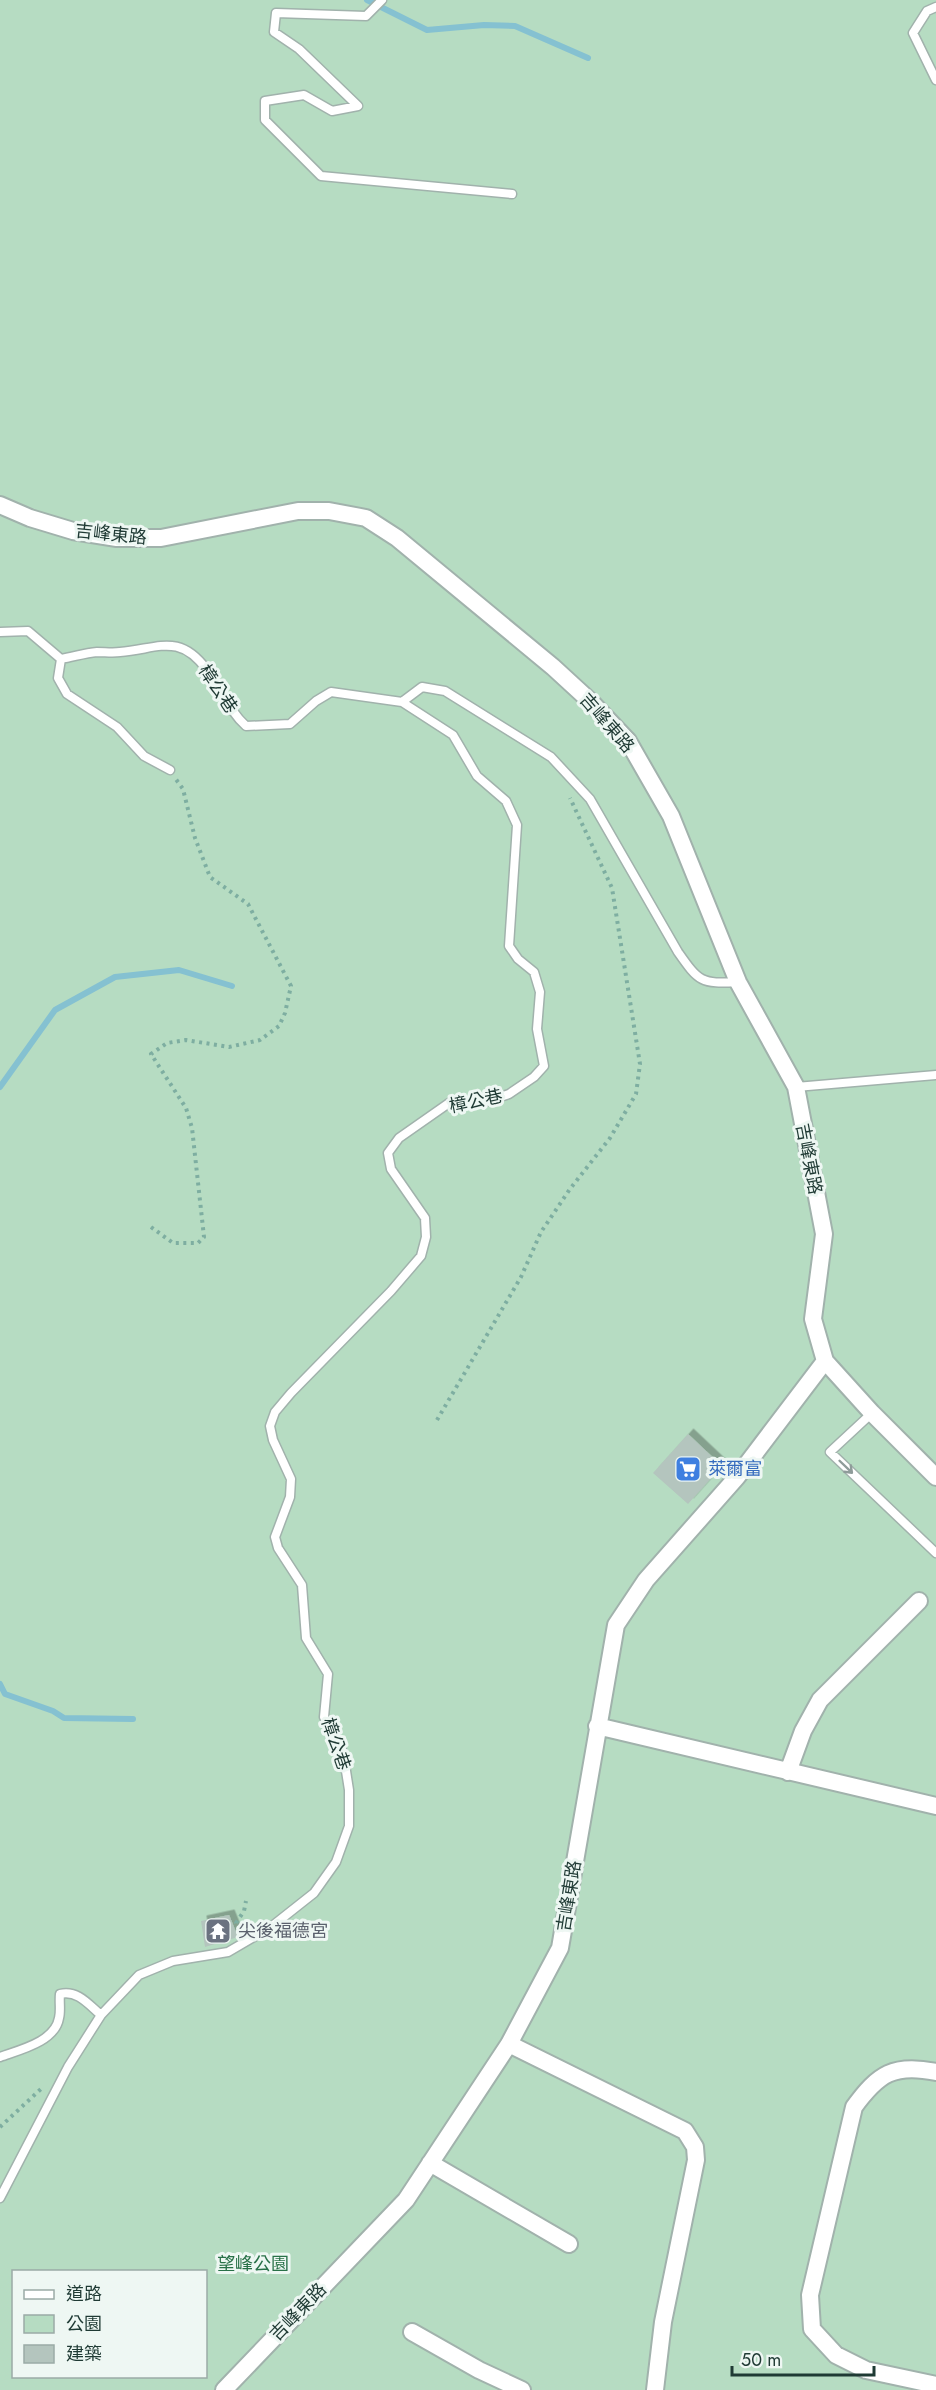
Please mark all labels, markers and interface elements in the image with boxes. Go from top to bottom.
street label: 吉峰東路 [74,517,148,551]
street label: 樟公巷 [192,659,244,719]
street label: 吉峰東路 [574,687,640,759]
street label: 樟公巷 [447,1083,505,1119]
street label: 吉峰東路 [789,1121,829,1197]
supermarket icon: 萊爾富 [673,1454,703,1484]
place label: 萊爾富 [708,1456,762,1482]
one-way arrow [838,1460,853,1475]
street label: 樟公巷 [315,1714,357,1774]
street label: 吉峰東路 [551,1858,587,1934]
temple icon: 尖後福德宮 [203,1916,233,1946]
place label: 尖後福德宮 [238,1918,328,1944]
park label: 望峰公園 [217,2251,289,2277]
legend [12,2270,207,2378]
street label: 吉峰東路 [264,2277,332,2347]
text: 道路 [66,2281,102,2307]
text: 公園 [66,2311,102,2337]
scale bar [732,2339,874,2377]
text: 建築 [66,2341,102,2367]
text: 50 m [741,2347,781,2373]

